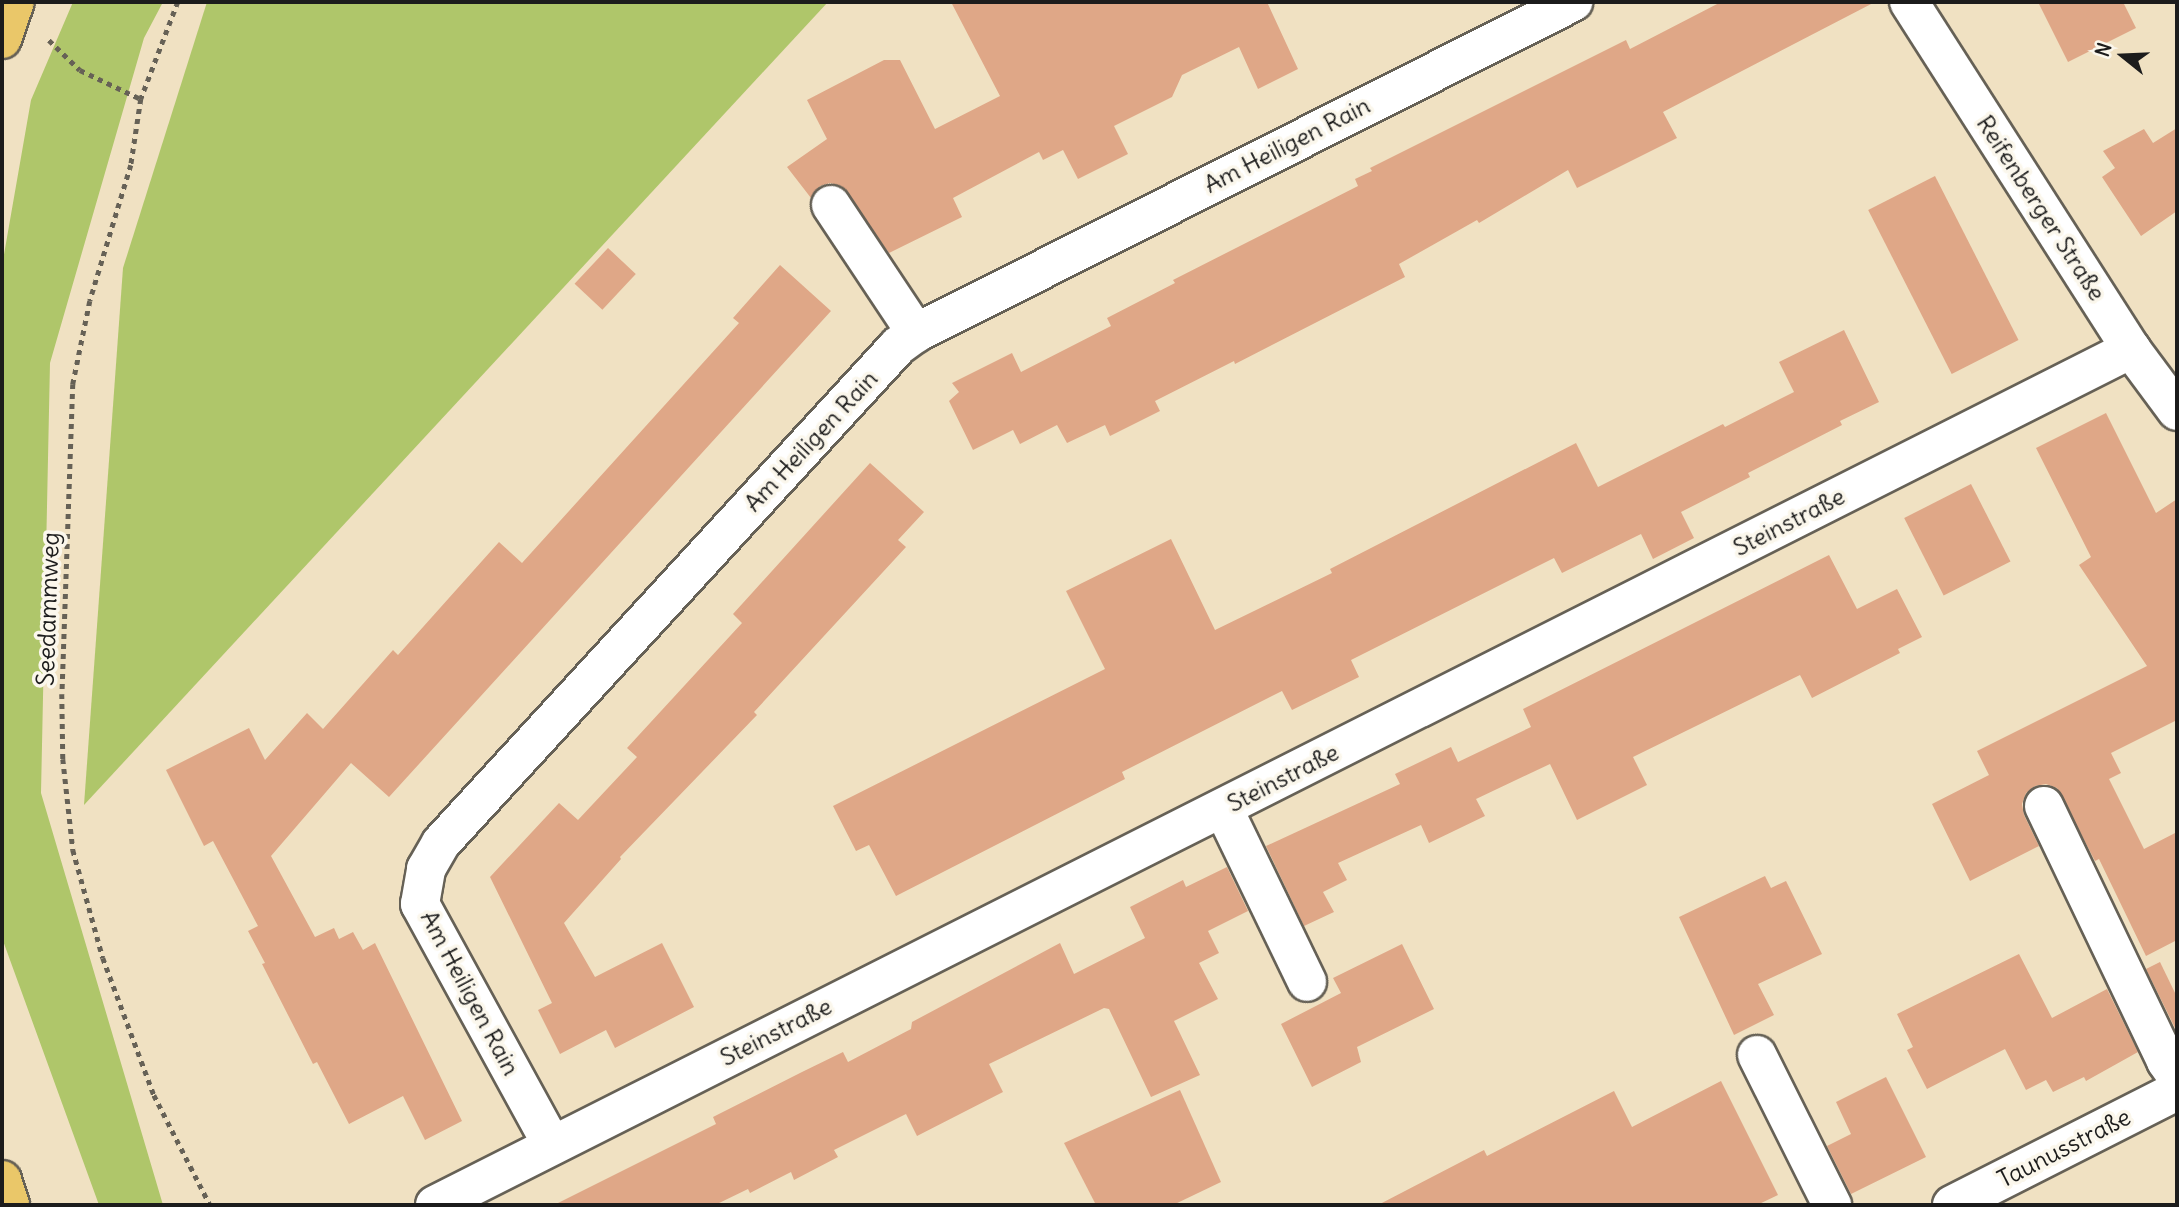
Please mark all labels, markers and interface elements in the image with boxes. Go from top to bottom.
north arrow [2088,21,2158,91]
text: N [2090,40,2116,59]
street label: Am Heiligen Rain [1199,91,1375,199]
street label: Reifenberger Straße [1970,110,2112,306]
street label: Am Heiligen Rain [738,364,884,518]
street label: Steinstraße [1728,482,1850,562]
street label: Seedammweg [31,531,65,687]
street label: Steinstraße [1222,738,1344,818]
street label: Am Heiligen Rain [414,906,526,1080]
street label: Steinstraße [715,992,837,1072]
street label: Taunusstraße [1993,1102,2135,1194]

